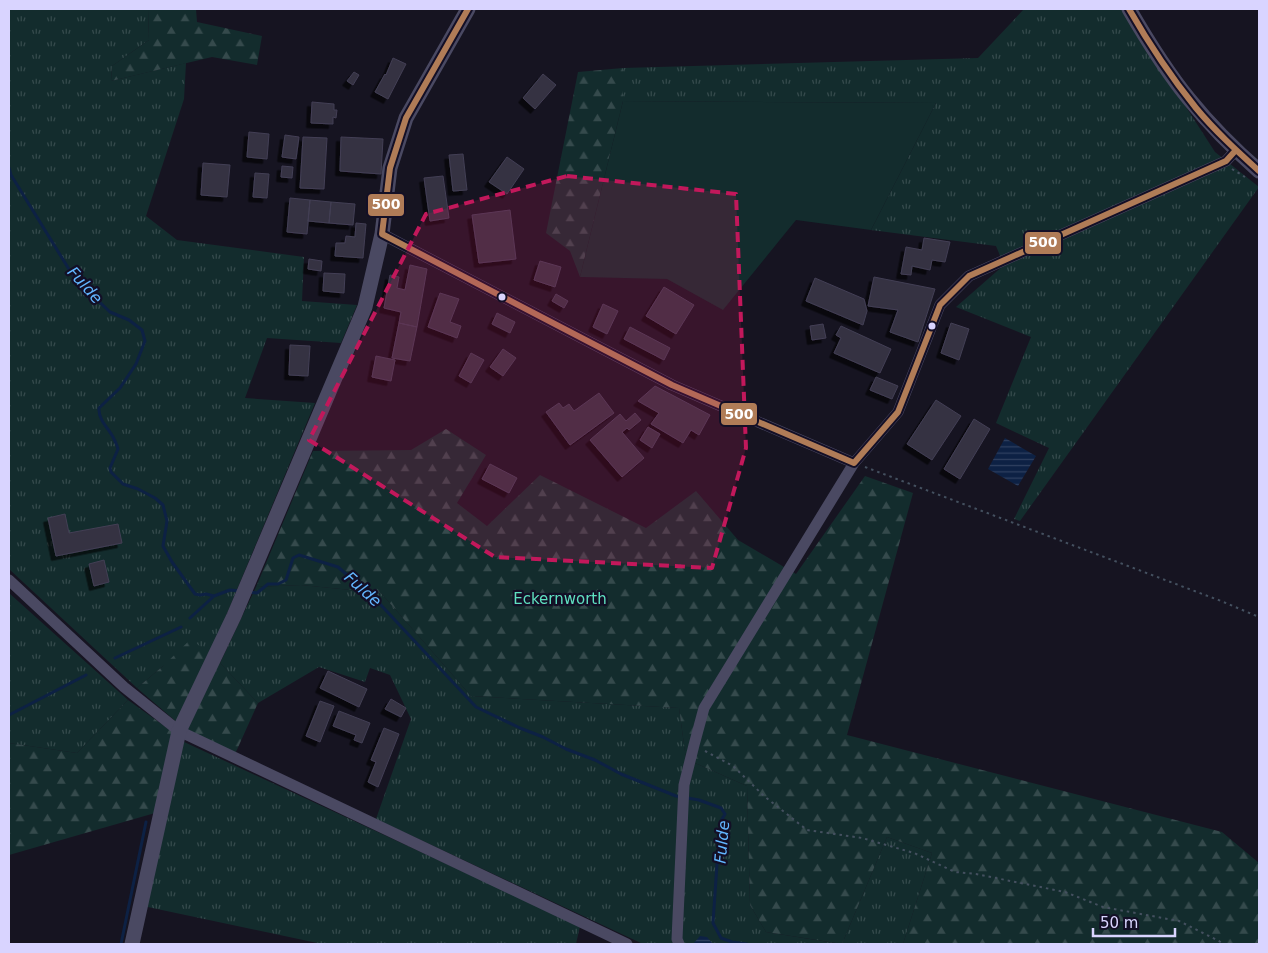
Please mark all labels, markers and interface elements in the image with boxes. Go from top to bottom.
line badge: 500 [367,193,405,217]
text: 500 [371,196,401,212]
line badge: 500 [1024,231,1062,255]
text: 500 [1028,234,1058,250]
water label: Fulde [64,263,107,308]
unlabelled marker [497,292,507,302]
unlabelled marker [927,321,937,331]
line badge: 500 [720,402,758,426]
text: 500 [724,406,754,422]
water label: Fulde [341,568,386,611]
park label: Eckernworth [513,590,607,608]
water label: Fulde [711,820,733,864]
scale bar [1093,906,1176,938]
text: 50 m [1100,914,1138,932]

